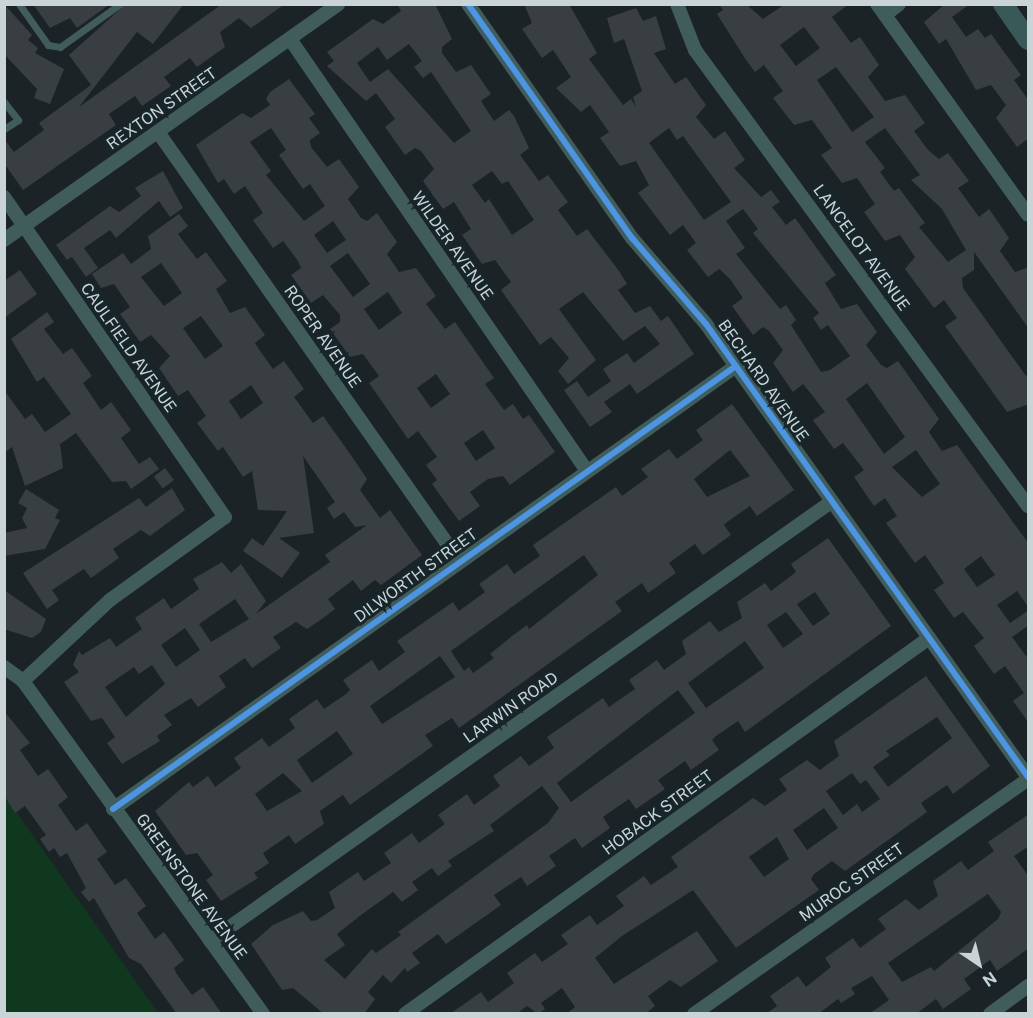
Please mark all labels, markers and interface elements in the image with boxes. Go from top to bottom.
street label: REXTON STREET [103,64,221,154]
street label: LANCELOT AVENUE [809,181,913,315]
street label: WILDER AVENUE [407,188,497,304]
street label: CAULFIELD AVENUE [76,280,180,416]
street label: ROPER AVENUE [279,282,365,392]
street label: BECHARD AVENUE [714,316,812,446]
street label: DILWORTH STREET [351,525,481,627]
street label: LARWIN ROAD [460,668,562,748]
street label: HOBACK STREET [599,767,717,859]
street label: GREENSTONE AVENUE [132,810,250,964]
street label: MUROC STREET [796,840,908,926]
north arrow [949,934,1009,994]
text: N [979,968,1000,991]

